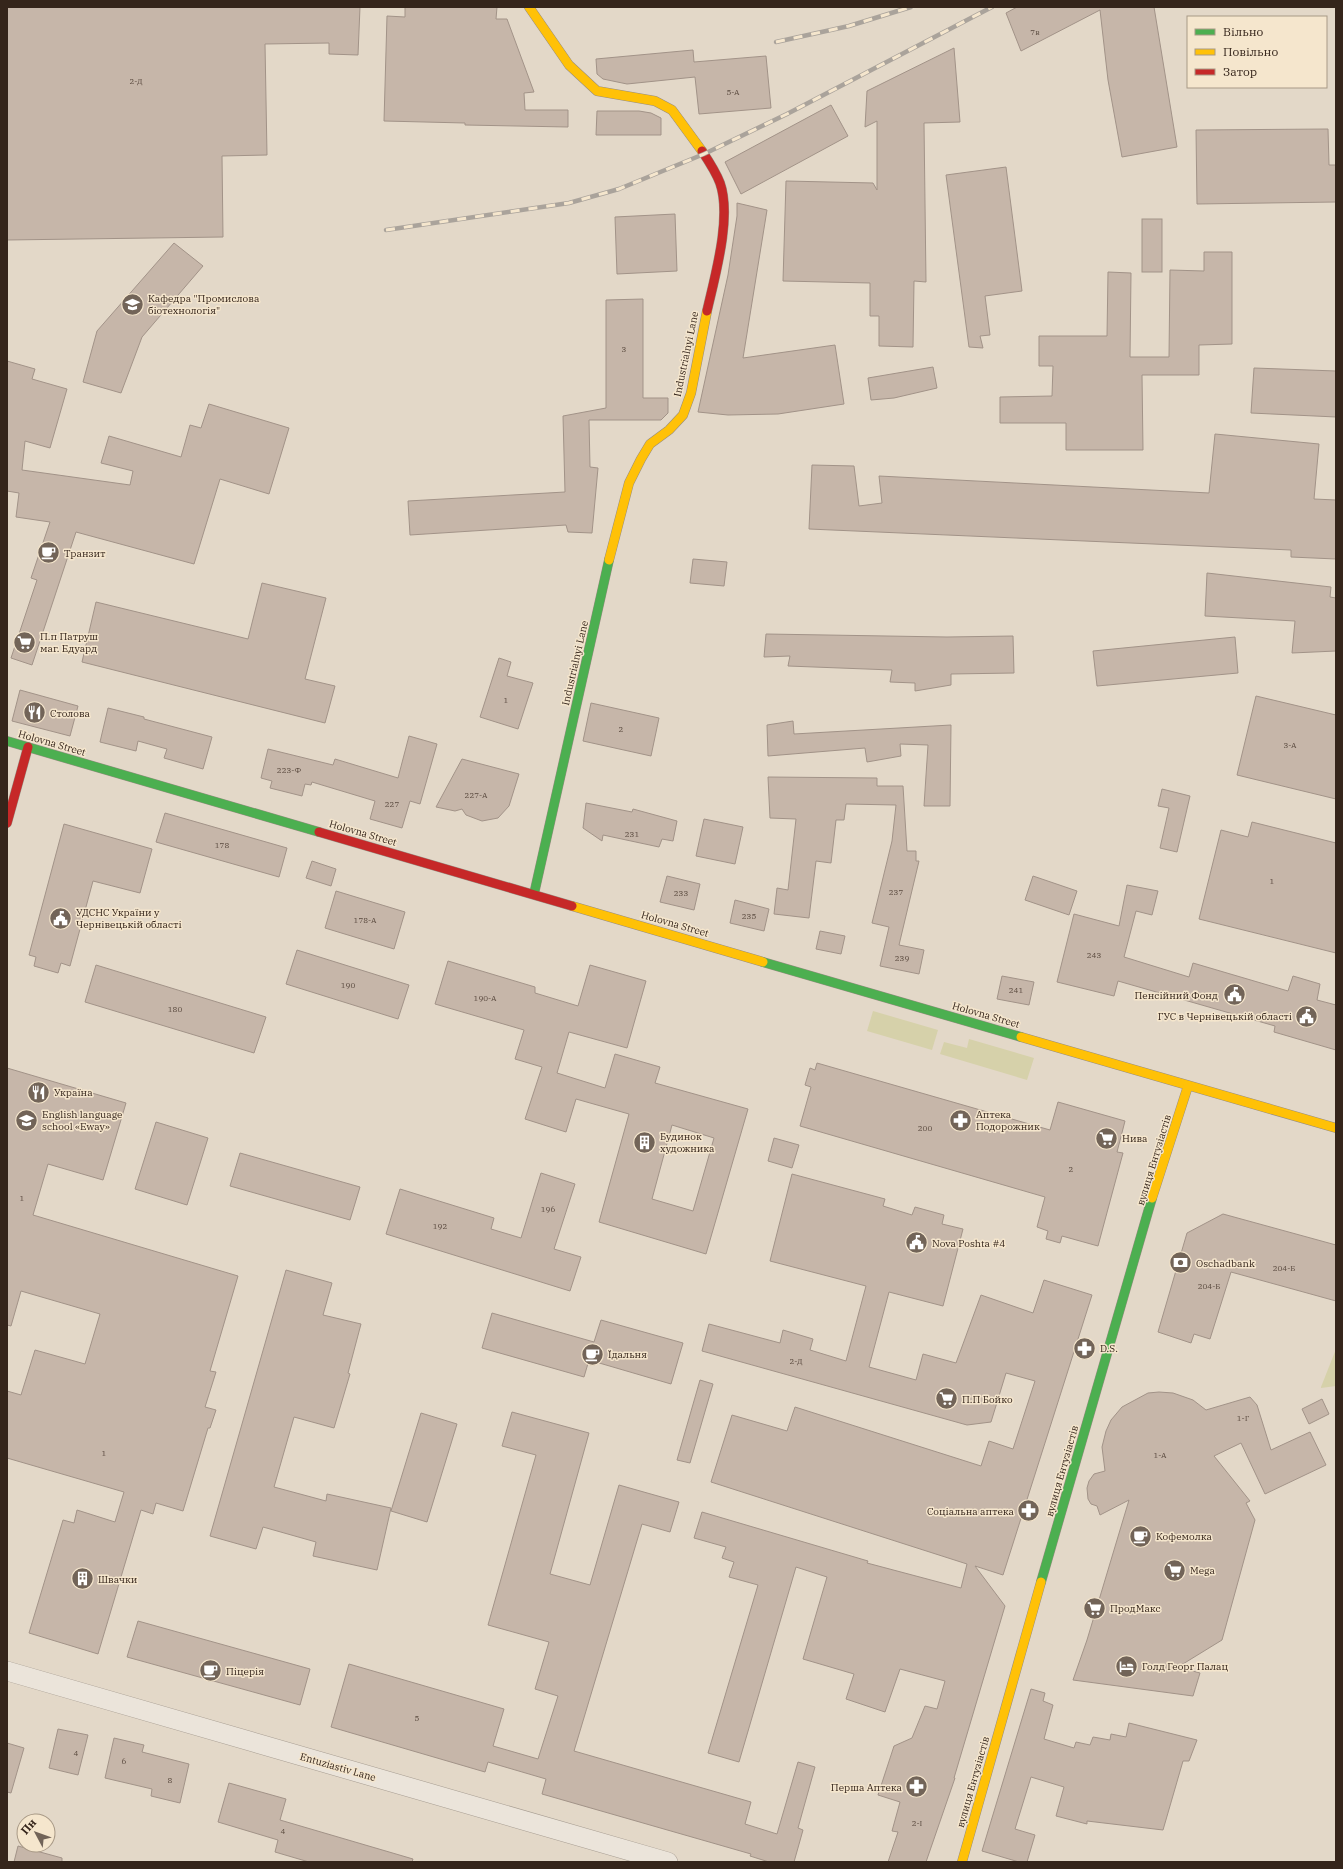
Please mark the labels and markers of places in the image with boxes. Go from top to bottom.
school or university icon: Кафедра "Промислова біотехнологія" [119,291,145,317]
place label: Кафедра "Промислова біотехнологія" [148,292,260,317]
cafe icon: Транзит [36,540,62,566]
place label: Транзит [64,547,105,560]
supermarket icon: П.п Патруш маг. Едуард [12,629,38,655]
place label: П.п Патруш маг. Едуард [40,630,98,655]
restaurant icon: Столова [21,700,47,726]
place label: Столова [50,707,91,720]
public building icon: УДСНС України у Чернівецькій області [48,905,74,931]
place label: УДСНС України у Чернівецькій області [76,906,182,931]
public building icon: Пенсійний Фонд [1221,982,1247,1008]
place label: Пенсійний Фонд [1134,989,1218,1002]
public building icon: ГУС в Чернівецькій області [1294,1003,1320,1029]
place label: ГУС в Чернівецькій області [1158,1010,1292,1023]
restaurant icon: Україна [25,1079,51,1105]
place label: Україна [54,1086,93,1099]
school or university icon: English language school «Eway» [14,1107,40,1133]
pharmacy icon: Аптека Подорожник [947,1107,973,1133]
place label: English language school «Eway» [42,1108,122,1133]
place label: Аптека Подорожник [976,1108,1040,1133]
supermarket icon: Нива [1094,1125,1120,1151]
building icon: Будинок художника [631,1129,657,1155]
place label: Будинок художника [660,1130,715,1155]
place label: Нива [1122,1132,1148,1145]
public building icon: Nova Poshta #4 [903,1230,929,1256]
place label: Nova Poshta #4 [932,1237,1005,1250]
bank icon: Oschadbank [1168,1250,1194,1276]
place label: Oschadbank [1196,1257,1255,1270]
pharmacy icon: D.S. [1071,1335,1097,1361]
cafe icon: Їдальня [579,1341,605,1367]
place label: D.S. [1100,1342,1118,1355]
place label: Їдальня [608,1348,647,1361]
supermarket icon: П.П Бойко [934,1386,960,1412]
place label: П.П Бойко [962,1393,1013,1406]
pharmacy icon: Соціальна аптека [1016,1498,1042,1524]
place label: Соціальна аптека [927,1505,1015,1518]
cafe icon: Кофемолка [1128,1523,1154,1549]
place label: Кофемолка [1156,1530,1213,1543]
supermarket icon: Mega [1162,1557,1188,1583]
place label: Mega [1190,1564,1215,1577]
building icon: Швачки [70,1566,96,1592]
place label: Швачки [98,1573,138,1586]
supermarket icon: ПродМакс [1081,1595,1107,1621]
place label: ПродМакс [1110,1602,1161,1615]
hotel icon: Голд Георг Палац [1114,1653,1140,1679]
cafe icon: Піцерія [198,1658,224,1684]
place label: Голд Георг Палац [1142,1660,1229,1673]
place label: Піцерія [226,1665,264,1678]
pharmacy icon: Перша Аптека [904,1774,930,1800]
place label: Перша Аптека [831,1781,903,1794]

